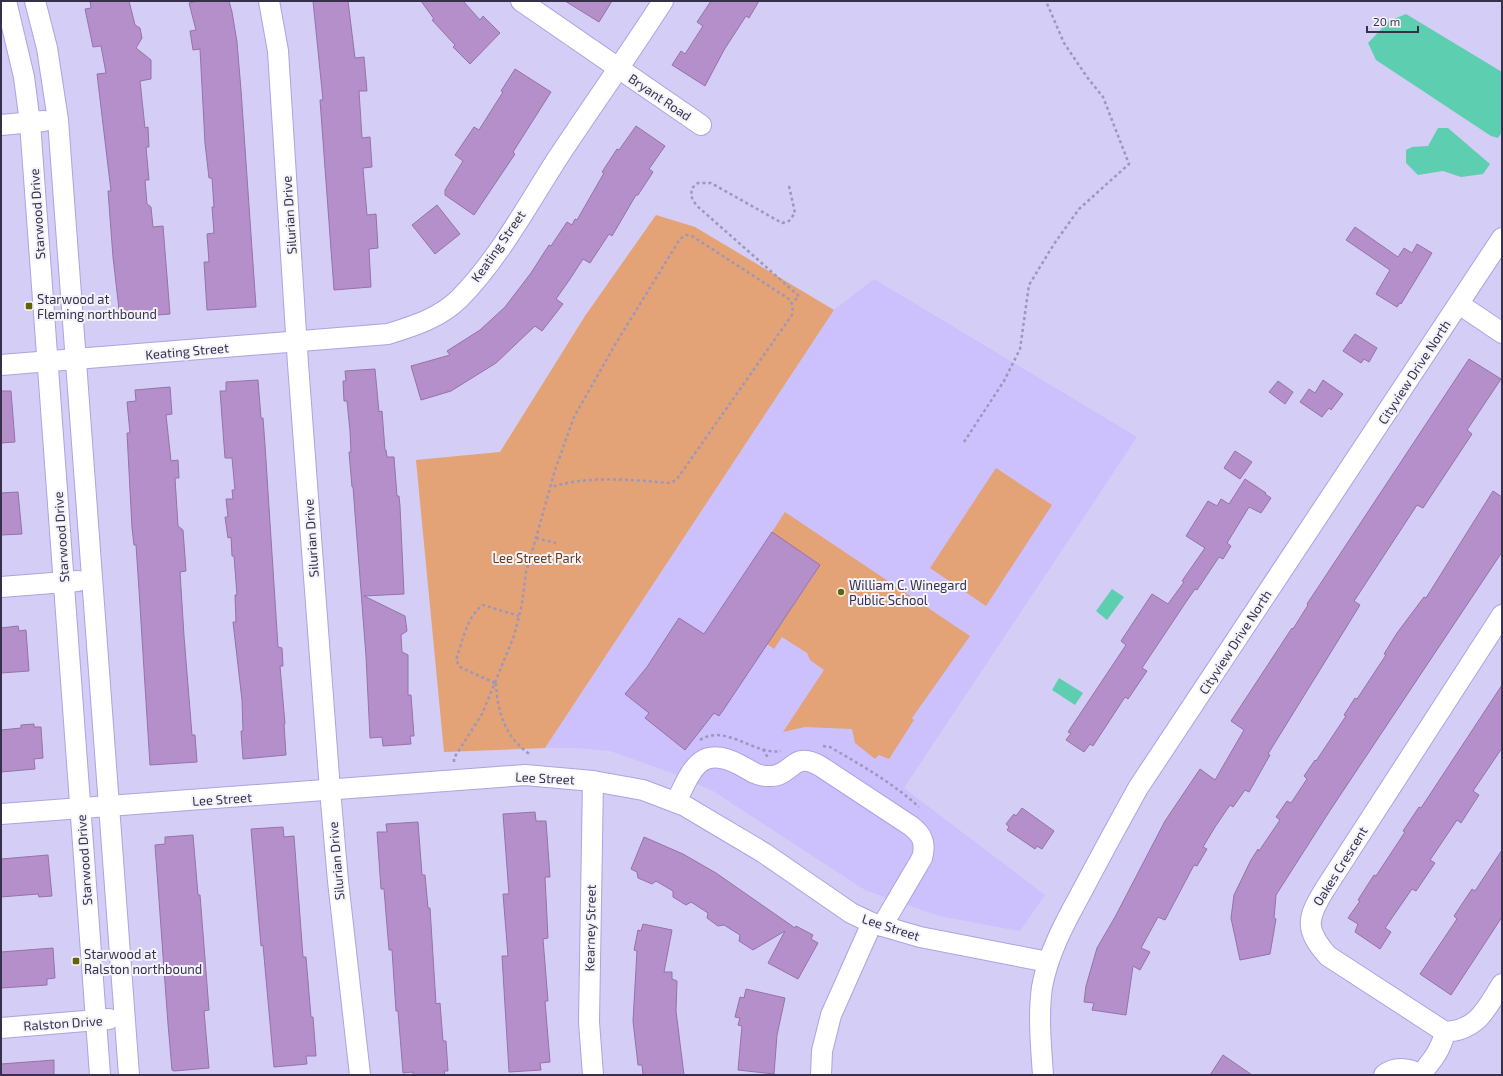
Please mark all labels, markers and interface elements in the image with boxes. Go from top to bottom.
scale bar [1367,8,1418,34]
text: 20 m [1373,14,1400,28]
street label: Bryant Road [625,70,695,124]
street label: Starwood Drive [26,168,48,260]
street label: Silurian Drive [278,175,300,255]
street label: Keating Street [467,207,529,285]
place label: Starwood at Fleming northbound [37,291,157,322]
marker: Starwood at Fleming northbound [24,301,34,311]
street label: Cityview Drive North [1374,317,1454,427]
street label: Keating Street [145,339,229,363]
street label: Starwood Drive [50,491,72,583]
street label: Silurian Drive [300,498,322,578]
park label: Lee Street Park [492,550,582,566]
place label: William C. Winegard Public School [849,577,967,608]
marker: William C. Winegard Public School [836,587,846,597]
street label: Cityview Drive North [1195,587,1275,697]
street label: Lee Street [515,768,575,788]
street label: Lee Street [192,789,252,809]
street label: Starwood Drive [73,814,95,906]
street label: Silurian Drive [325,821,347,901]
street label: Oakes Crescent [1309,823,1371,909]
street label: Kearney Street [581,884,599,972]
street label: Lee Street [860,910,922,944]
place label: Starwood at Ralston northbound [84,946,202,977]
marker: Starwood at Ralston northbound [71,956,81,966]
street label: Ralston Drive [23,1012,103,1034]

